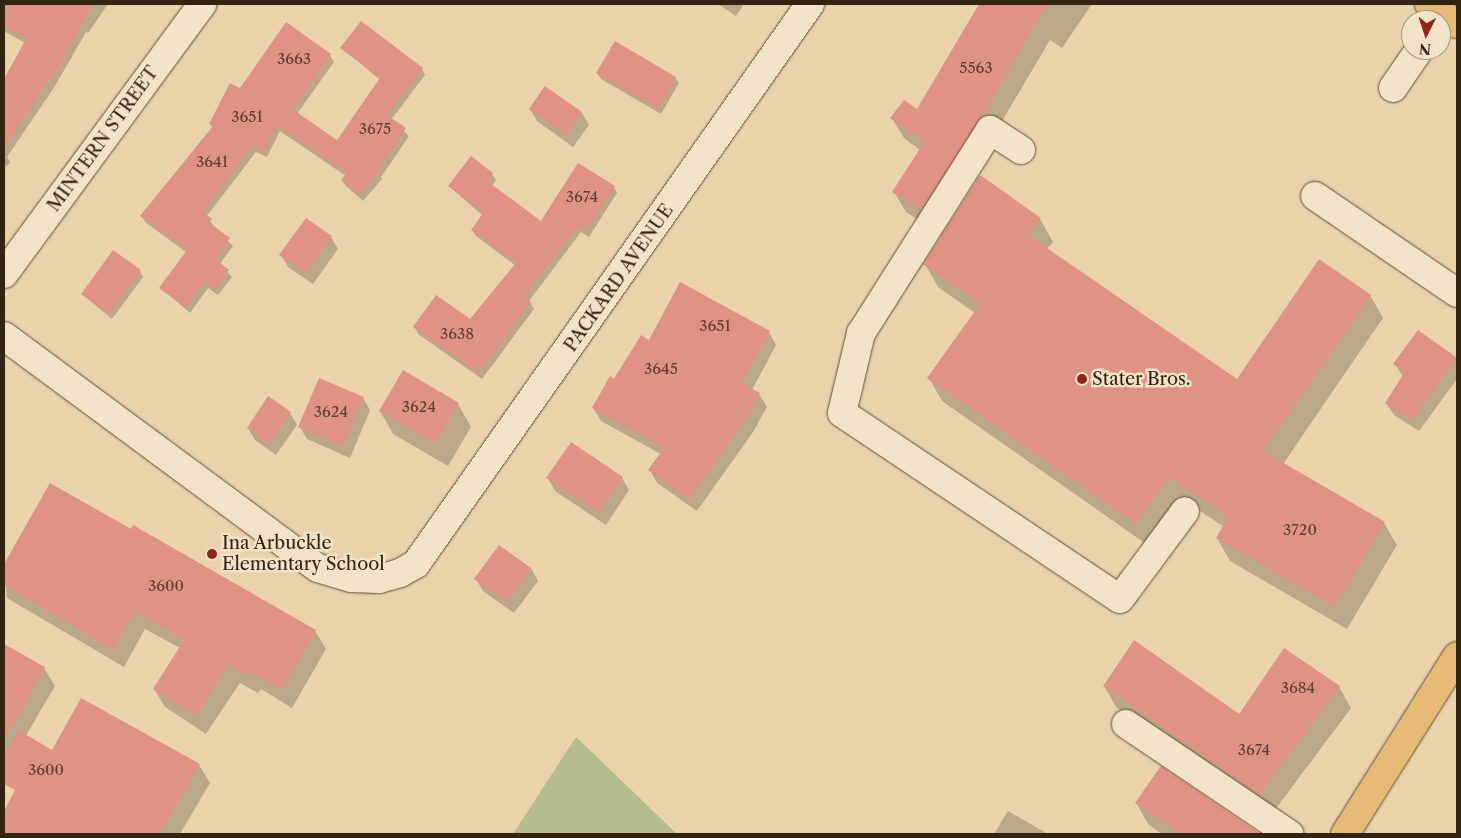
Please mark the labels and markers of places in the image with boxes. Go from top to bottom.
place label: Stater Bros. [1092,368,1191,390]
marker: Stater Bros. [1076,373,1088,385]
place label: Ina Arbuckle Elementary School [222,533,385,576]
marker: Ina Arbuckle Elementary School [206,548,218,560]

